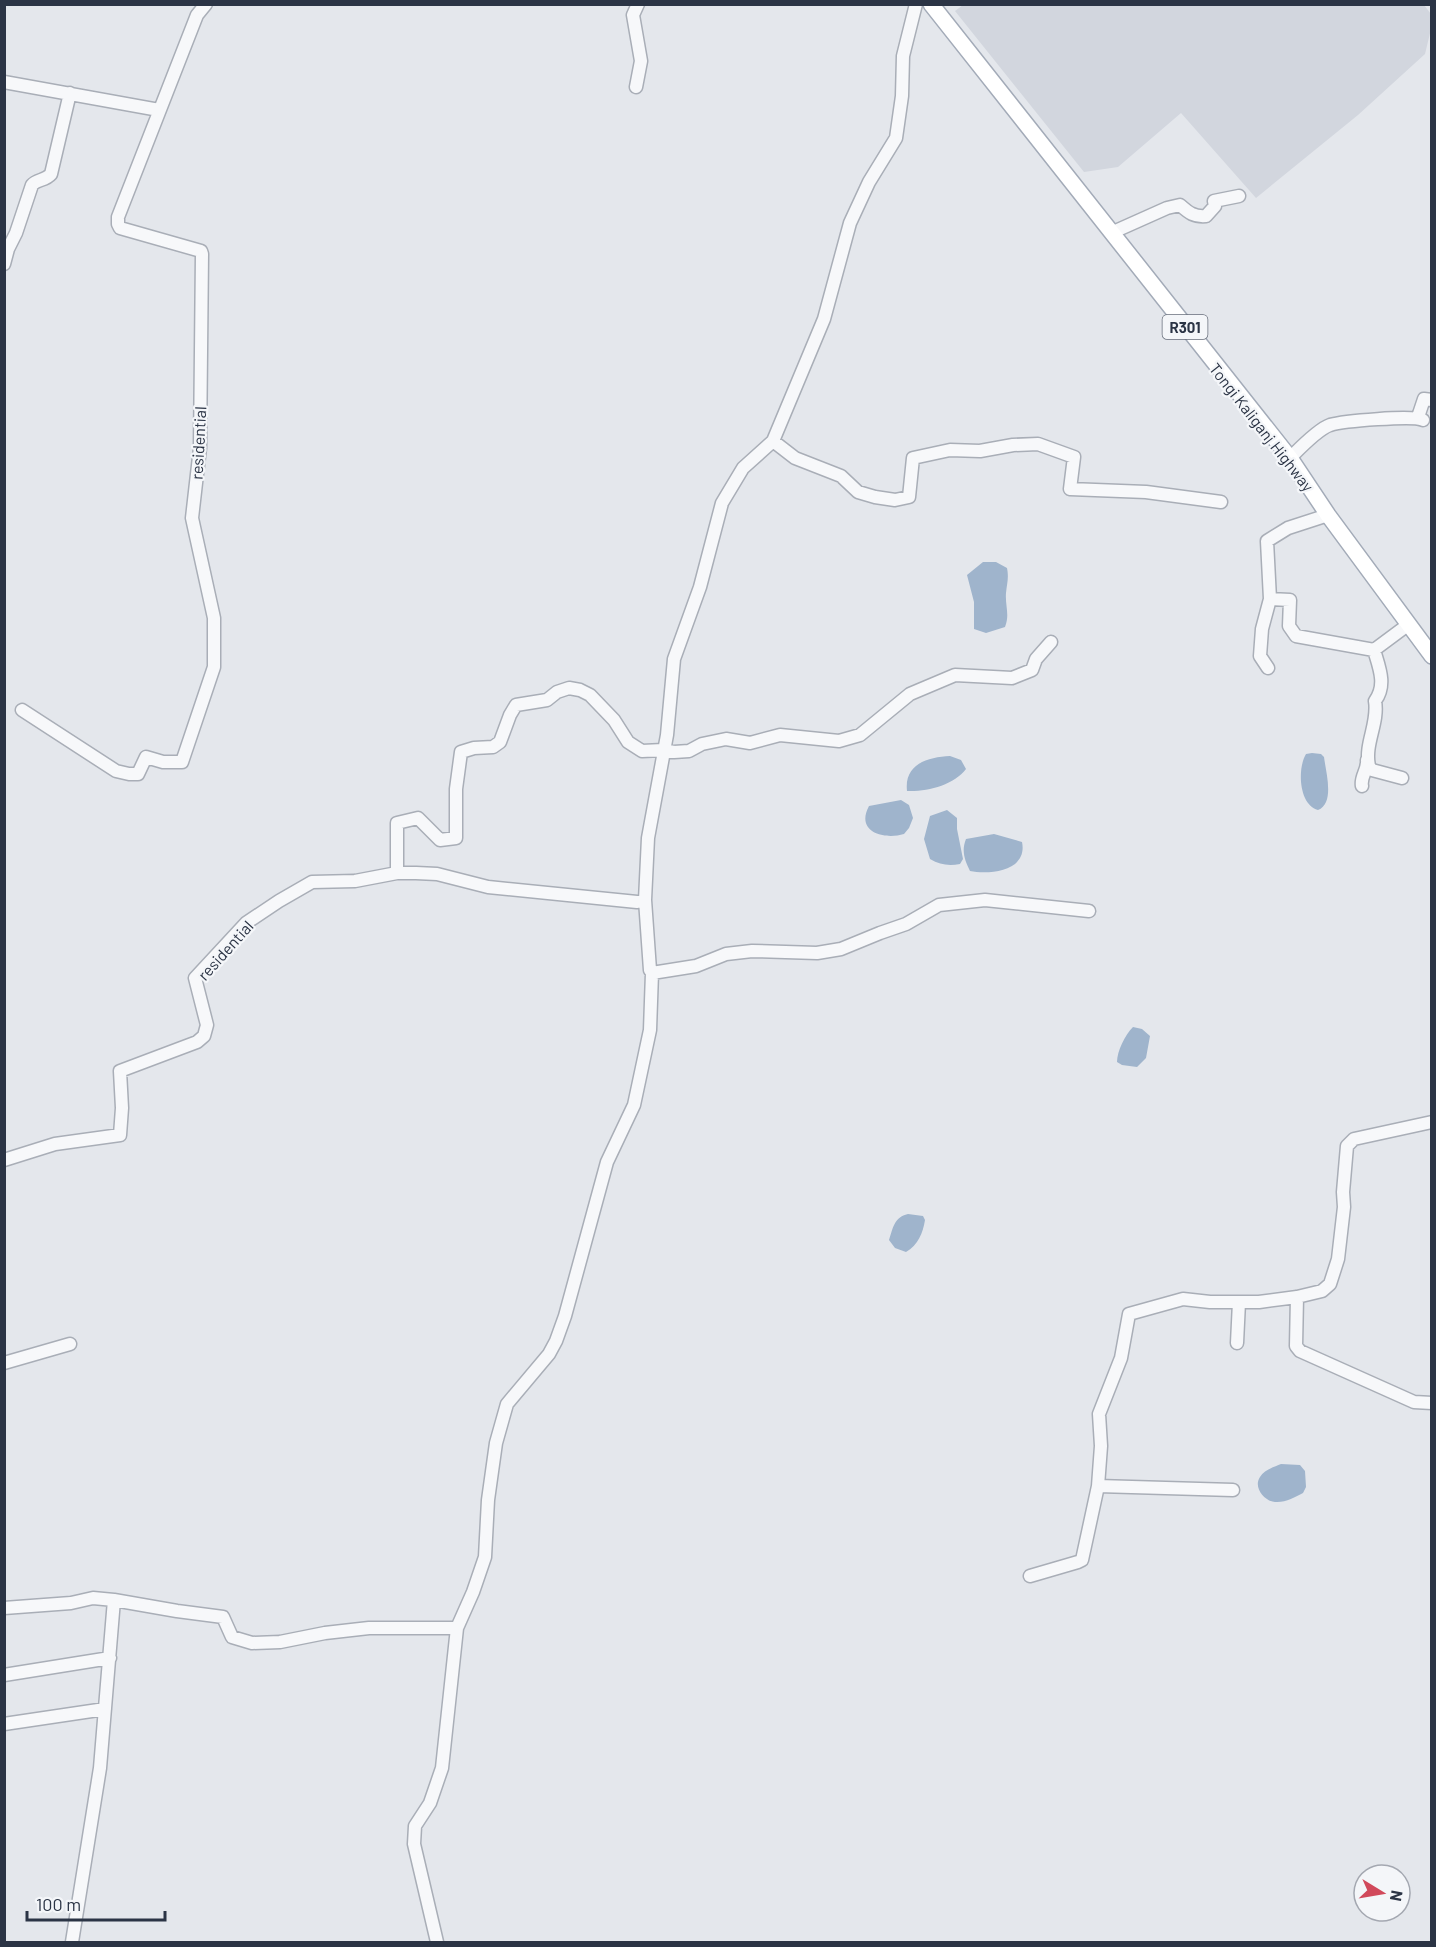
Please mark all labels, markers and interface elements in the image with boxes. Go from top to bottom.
road number: R301 [1162,315,1208,339]
street label: Tongi Kaliganj Highway [1206,359,1318,495]
street label: residential [187,406,209,480]
street label: residential [193,916,257,984]
north arrow [1352,1863,1412,1923]
scale bar [27,1884,165,1922]
text: N [1387,1889,1408,1903]
text: 100 m [36,1893,81,1915]

